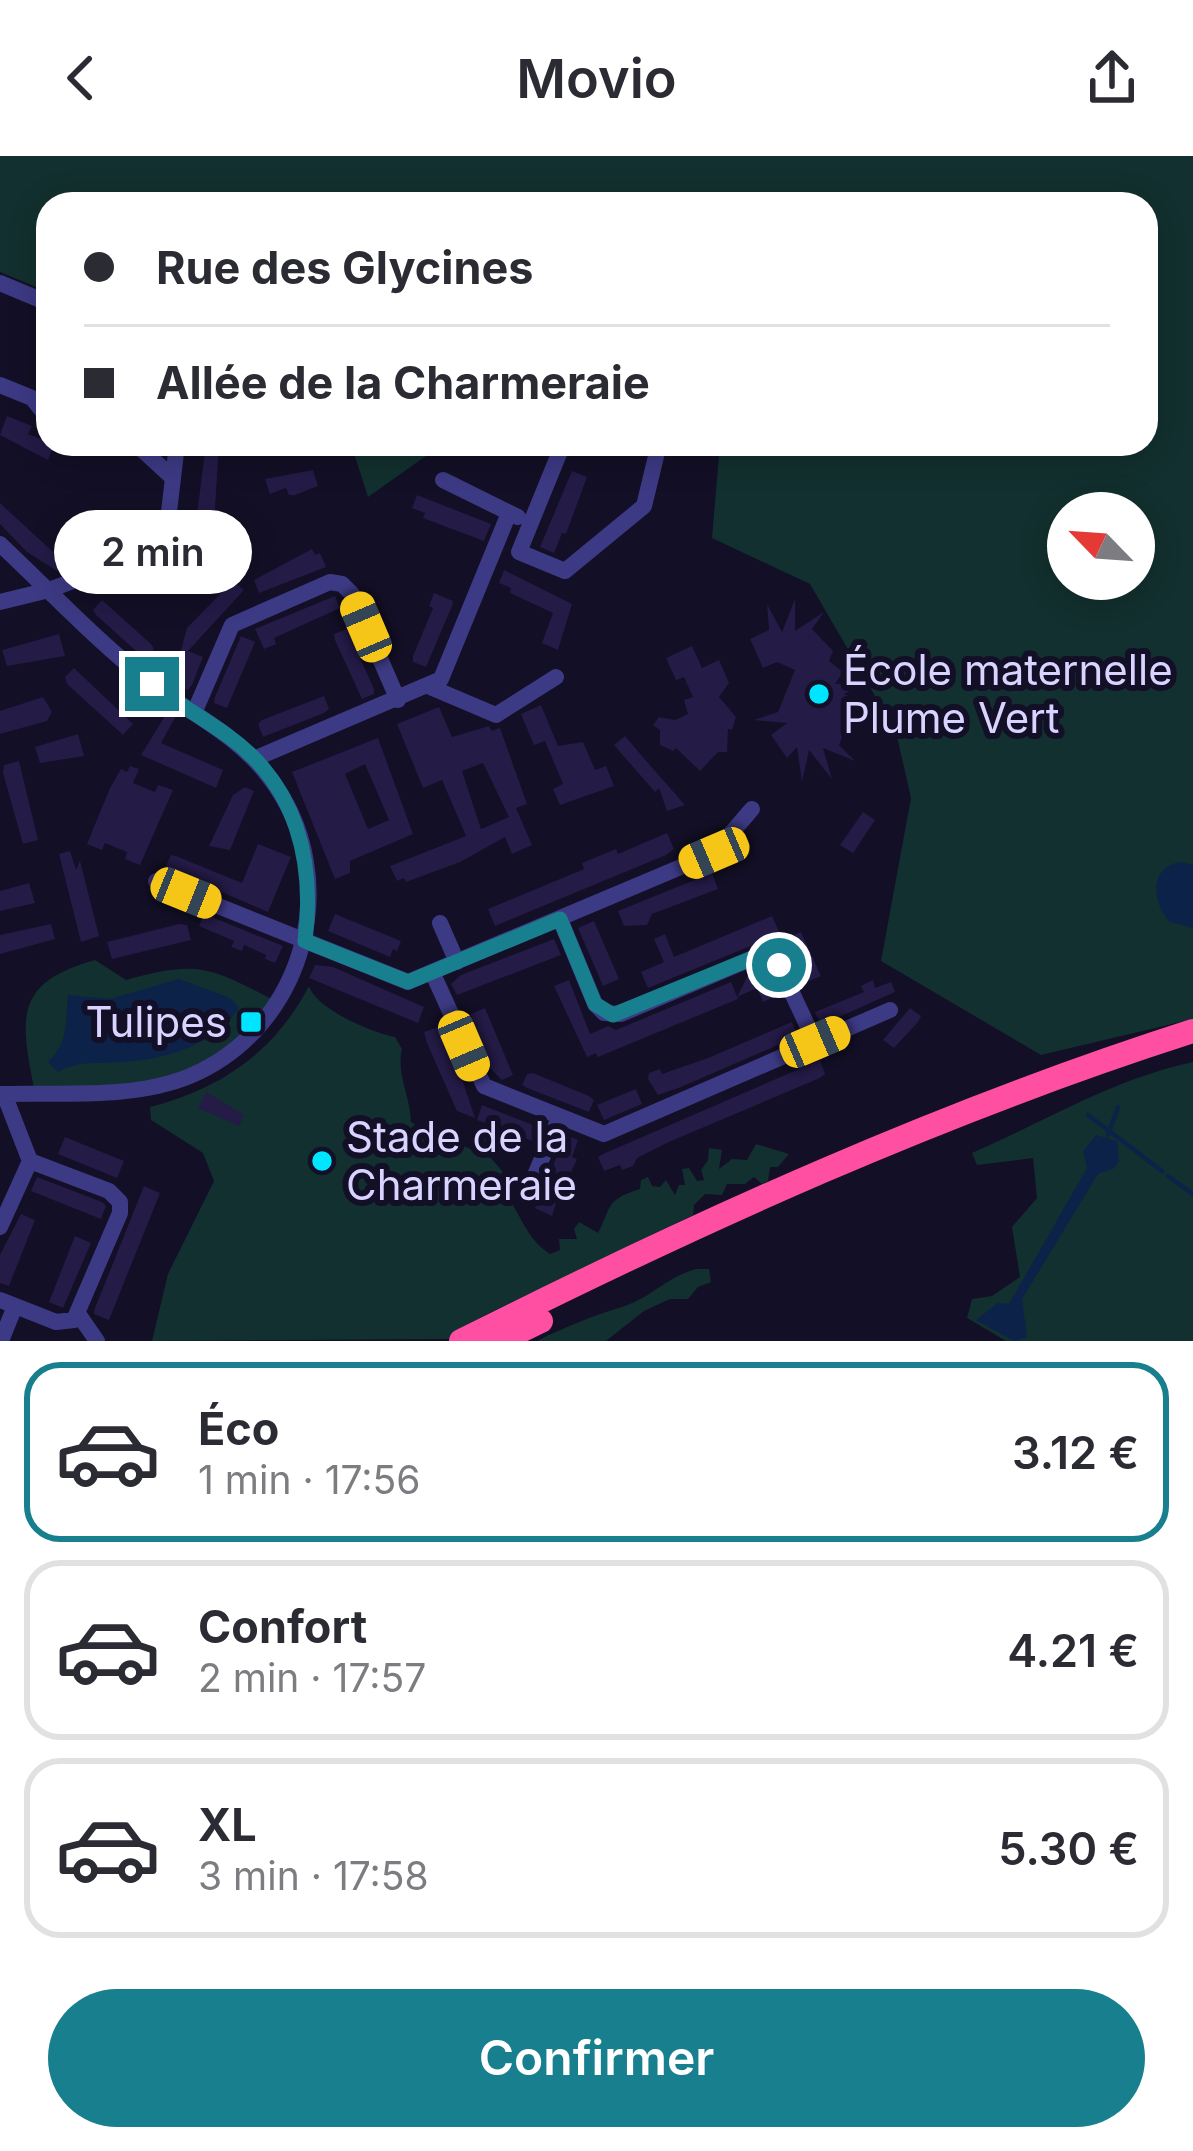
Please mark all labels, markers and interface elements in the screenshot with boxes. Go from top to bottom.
icon: back [48,45,114,111]
icon: share [1079,45,1145,111]
text: Movio [516,46,677,111]
text: Rue des Glycines [156,240,533,295]
text: Allée de la Charmeraie [156,355,650,410]
north arrow [1047,492,1155,600]
map controls [1047,492,1155,600]
callout: 2 min [53,510,251,594]
text: 2 min [101,528,205,575]
car [335,587,397,667]
place label: École maternelle Plume Vert [843,644,1173,743]
route end [125,657,179,711]
marker: École maternelle Plume Vert [806,681,832,707]
car [674,822,754,884]
car [146,863,226,923]
route start [752,938,806,992]
place label: Tulipes [85,996,227,1047]
car [433,1006,495,1086]
marker: Tulipes [238,1009,264,1035]
car [775,1011,855,1073]
place label: Stade de la Charmeraie [346,1111,577,1210]
marker: Stade de la Charmeraie [309,1148,335,1174]
icon: car [54,1398,162,1506]
text: Éco [198,1401,279,1456]
text: 3.12 € [1012,1425,1139,1480]
text: 1 min · 17:56 [198,1456,420,1503]
icon: car [54,1596,162,1704]
text: Confort [198,1599,367,1654]
text: 4.21 € [1007,1623,1139,1678]
text: 2 min · 17:57 [198,1654,426,1701]
icon: car [54,1794,162,1902]
text: XL [198,1797,257,1852]
text: 5.30 € [998,1821,1139,1876]
text: 3 min · 17:58 [198,1852,429,1899]
button: Confirmer [48,1989,1145,2127]

